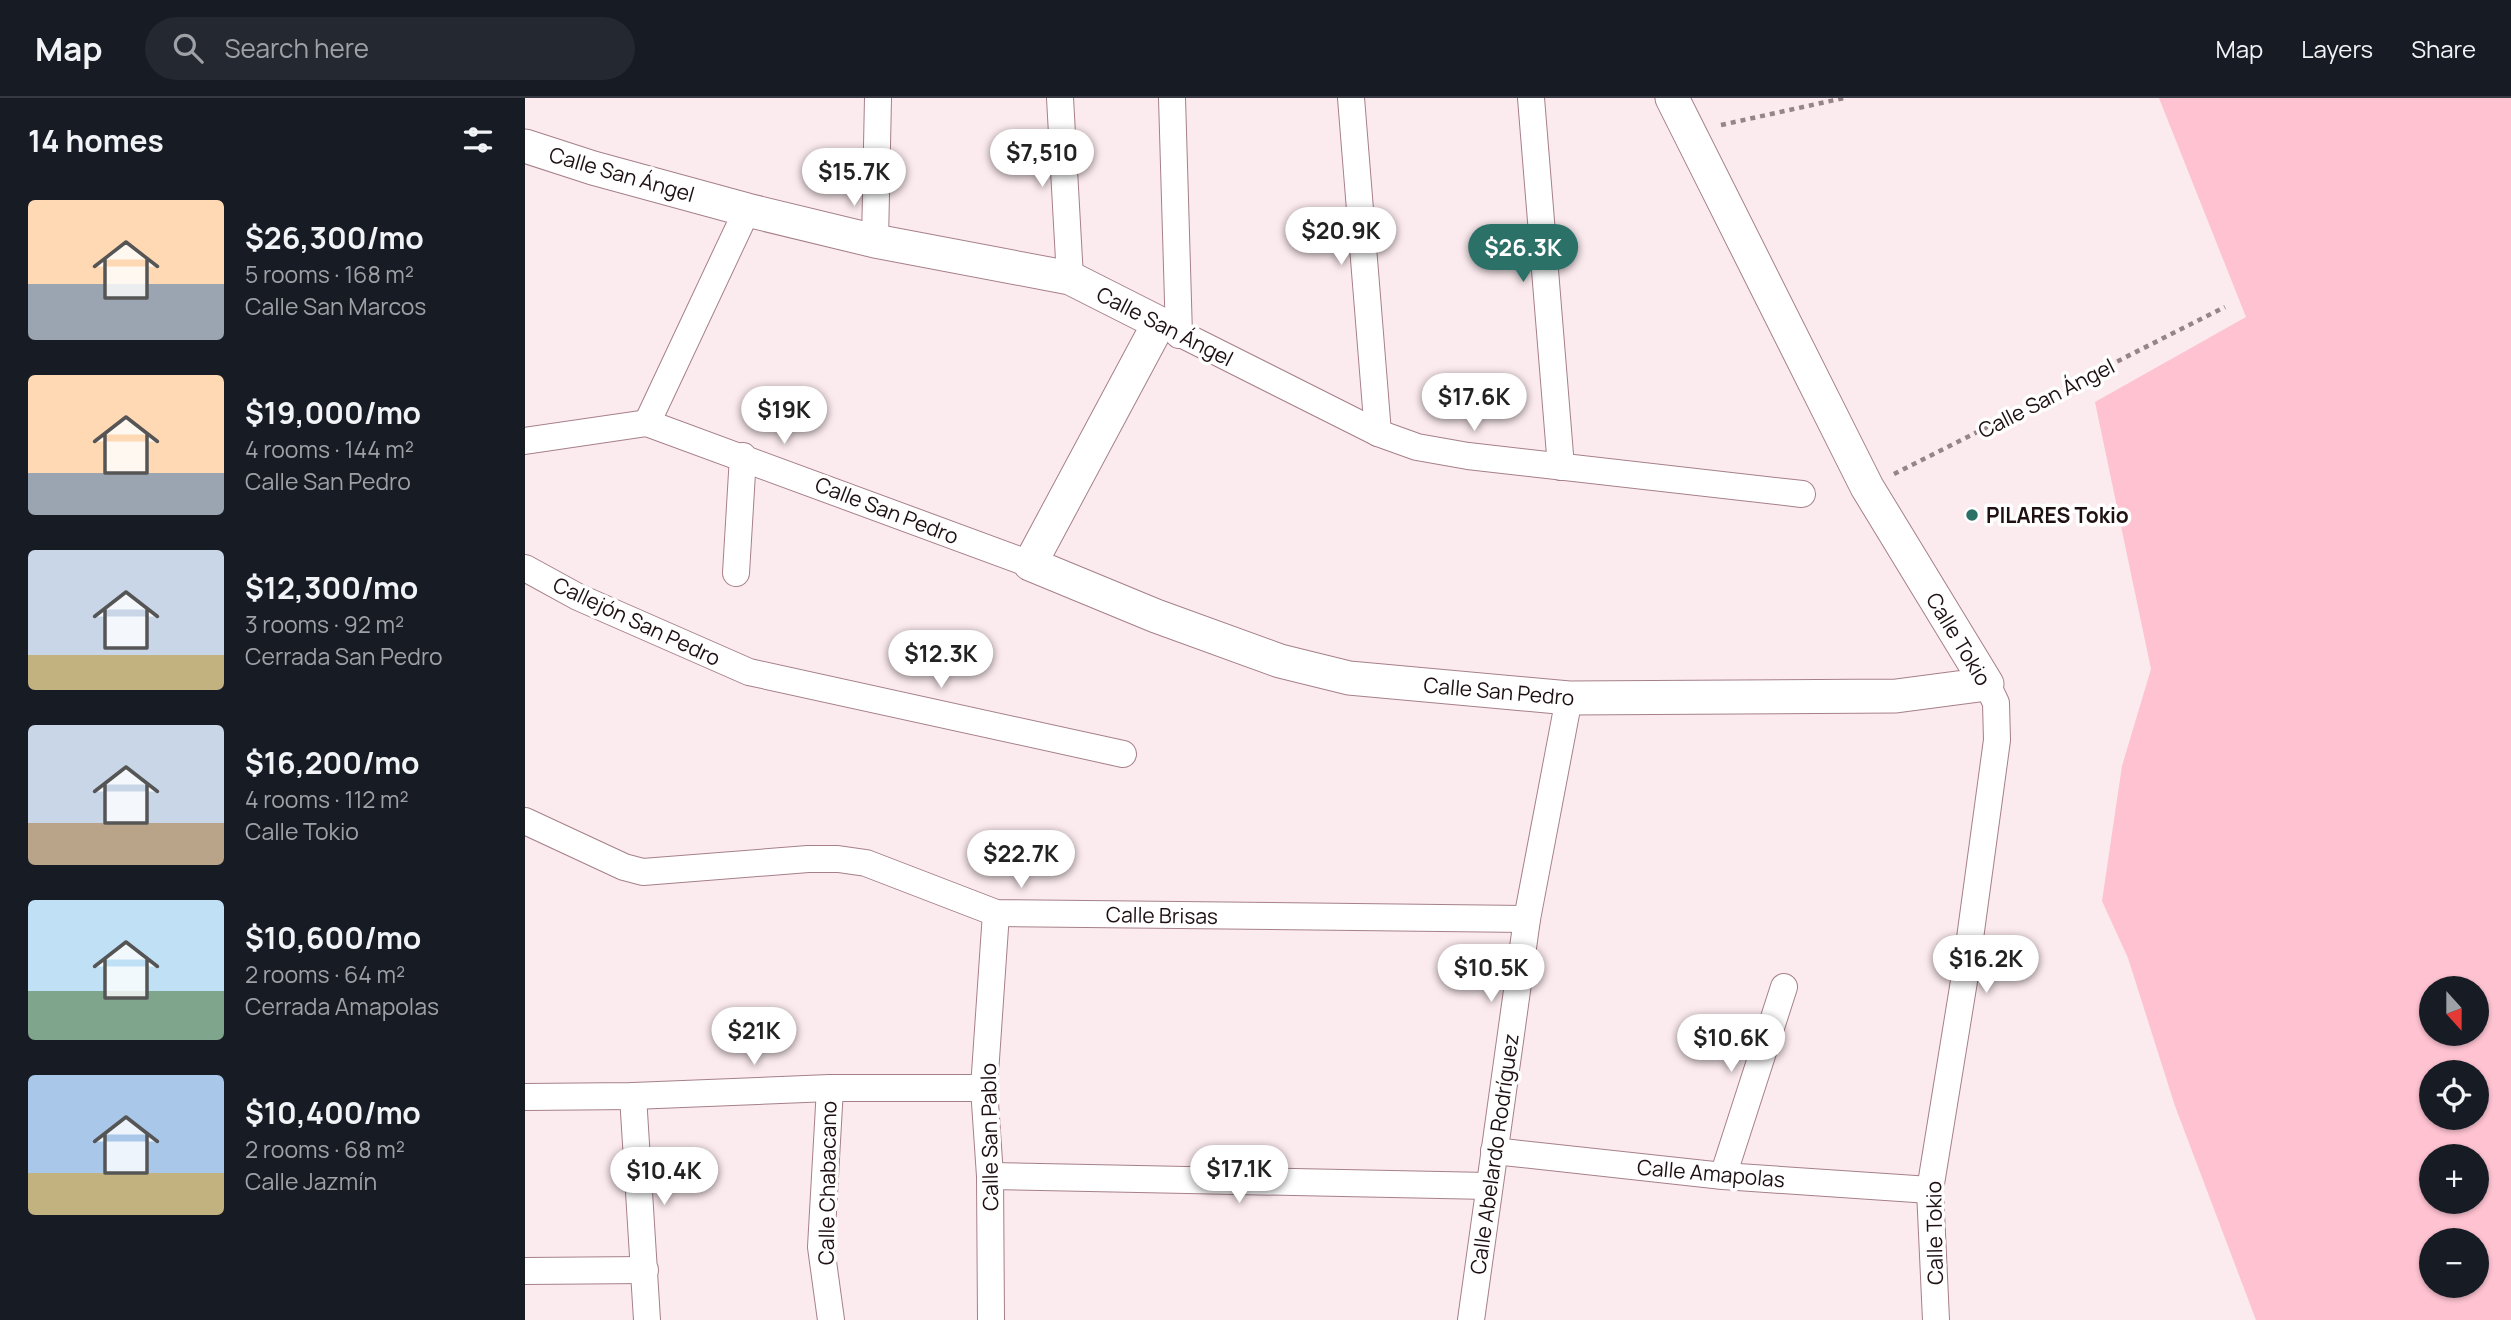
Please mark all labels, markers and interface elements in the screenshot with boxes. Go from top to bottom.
search box [145,17,635,80]
text: Map [35,26,103,71]
icon: search [169,29,207,67]
text: Search here [225,30,369,66]
text: Map [2216,32,2263,65]
text: Layers [2301,32,2373,65]
text: Share [2411,32,2476,65]
text: 14 homes [28,120,164,161]
icon: filters [459,121,497,159]
pin: $7,510 [985,130,1099,189]
text: $7,510 [1006,136,1078,168]
street label: Calle San Ángel [546,140,698,208]
pin: $15.7K [797,148,911,208]
text: $15.7K [818,155,890,187]
pin: $20.9K [1284,208,1398,267]
text: $20.9K [1301,214,1381,246]
text: $26,300/mo [245,217,424,258]
pin: $26.3K [1466,225,1580,284]
icon: home [84,228,168,312]
text: $26.3K [1484,231,1562,263]
text: 5 rooms · 168 m² [245,258,414,290]
street label: Calle San Ángel [1092,280,1238,372]
text: Calle San Marcos [245,290,426,322]
street label: Calle San Ángel [1973,352,2119,444]
pin: $17.6K [1417,374,1531,433]
text: $17.6K [1438,380,1510,412]
pin: $19K [743,386,825,446]
text: $19,000/mo [245,392,421,433]
text: $19K [757,393,811,425]
icon: home [84,403,168,487]
text: 4 rooms · 144 m² [245,433,414,465]
text: Calle San Pedro [245,465,411,497]
street label: Calle San Pedro [811,470,963,550]
place label: PILARES Tokio [1986,501,2129,529]
marker: PILARES Tokio [1964,507,1980,523]
text: $12,300/mo [245,567,418,608]
street label: Callejón San Pedro [549,570,725,672]
icon: home [84,578,168,662]
street label: Calle Tokio [1920,587,1998,691]
text: 3 rooms · 92 m² [245,608,404,640]
pin: $12.3K [884,630,998,690]
text: $12.3K [904,637,978,669]
text: Cerrada San Pedro [245,640,443,672]
street label: Calle San Pedro [1422,670,1576,712]
text: $16,200/mo [245,742,419,783]
icon: home [84,753,168,837]
text: 4 rooms · 112 m² [245,783,409,815]
text: Calle Tokio [245,815,359,847]
pin: $22.7K [964,830,1078,890]
text: $22.7K [983,837,1059,869]
street label: Calle Brisas [1106,900,1218,930]
text: $10,600/mo [245,917,421,958]
icon: home [84,928,168,1012]
pin: $16.2K [1929,936,2043,995]
text: $16.2K [1949,942,2023,974]
pin: $10.5K [1434,944,1548,1004]
text: $10.5K [1454,951,1529,983]
text: 2 rooms · 64 m² [245,958,405,990]
north arrow [2419,976,2489,1046]
map controls [2419,976,2489,1298]
text: Cerrada Amapolas [245,990,439,1022]
pin: $21K [713,1007,795,1067]
text: $21K [727,1014,781,1046]
pin: $10.6K [1674,1014,1788,1074]
text: $10.6K [1693,1021,1769,1053]
street label: Calle Abelardo Rodríguez [1463,1032,1525,1276]
button: locate [2419,1060,2489,1130]
street label: Calle San Pablo [974,1063,1004,1211]
text: $10,400/mo [245,1092,421,1133]
street label: Calle Chabacano [812,1101,842,1265]
icon: home [84,1103,168,1187]
text: 2 rooms · 68 m² [245,1133,405,1165]
button: + [2419,1144,2489,1214]
pin: $17.1K [1182,1146,1296,1205]
pin: $10.4K [607,1148,721,1207]
text: $17.1K [1206,1152,1272,1184]
street label: Calle Amapolas [1636,1153,1786,1193]
text: $10.4K [626,1154,702,1186]
text: Calle Jazmín [245,1165,377,1197]
street label: Calle Tokio [1919,1181,1949,1285]
button: − [2419,1228,2489,1298]

